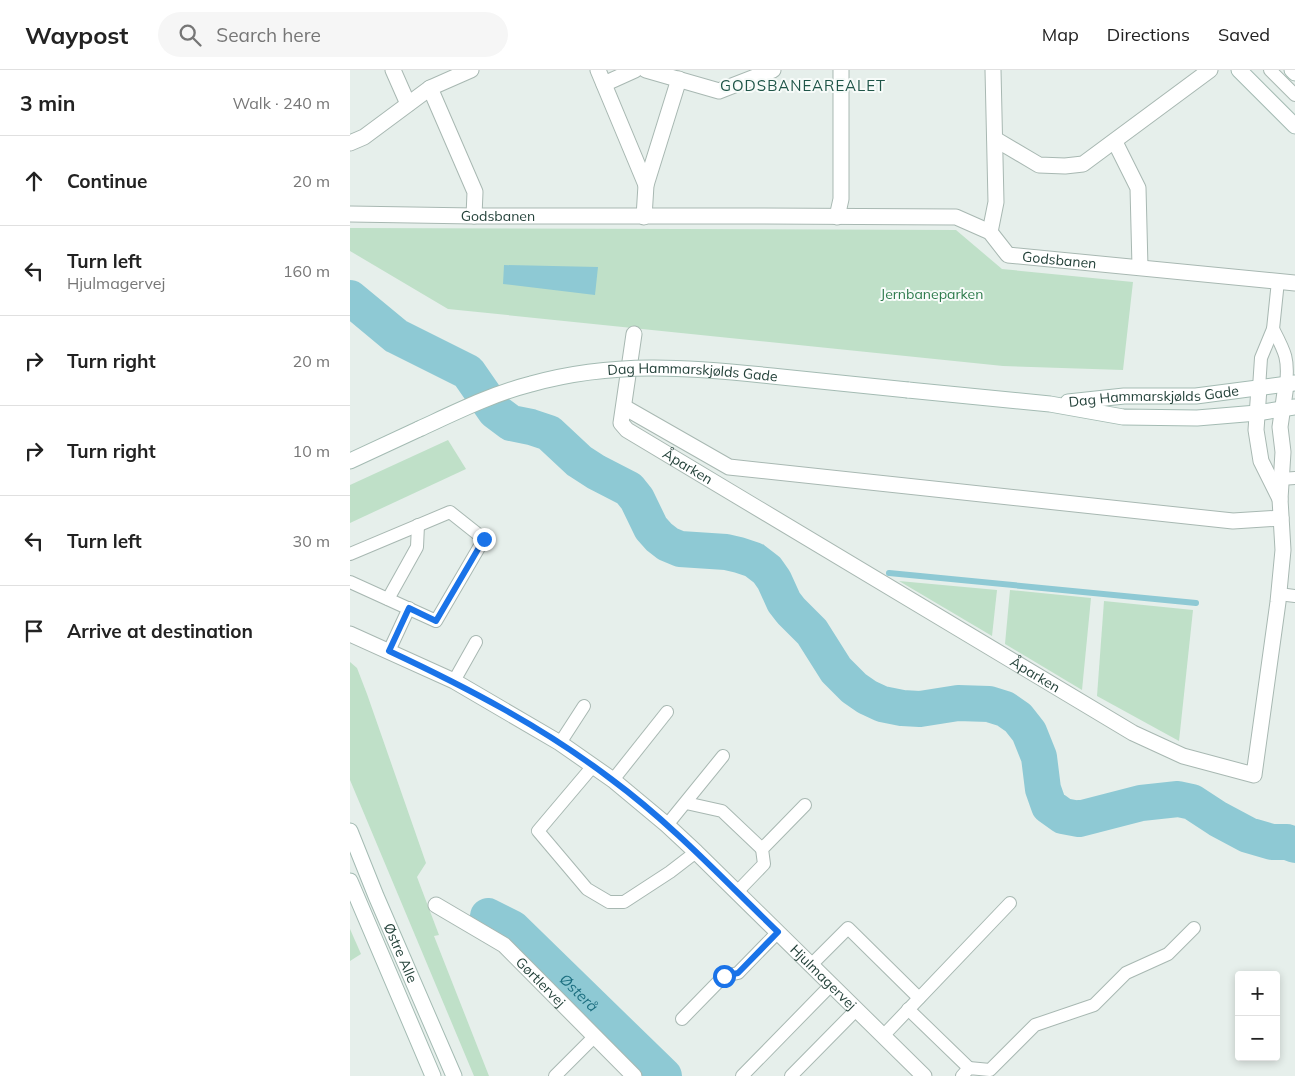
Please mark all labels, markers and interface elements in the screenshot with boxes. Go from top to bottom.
search box [158,12,508,57]
text: Waypost [25,20,128,50]
icon: search [176,21,204,49]
text: Search here [216,23,321,47]
text: Map [1042,23,1079,46]
text: Directions [1107,23,1190,46]
text: Saved [1218,23,1270,46]
district label: GODSBANEAREALET [720,76,886,95]
text: 3 min [20,90,75,116]
text: Walk · 240 m [232,93,330,113]
icon: ahead [20,167,48,195]
text: Continue [67,169,147,193]
text: 20 m [293,171,330,191]
street label: Godsbanen [461,207,535,225]
street label: Godsbanen [1021,247,1097,273]
text: Turn left [67,249,142,273]
icon: left [20,257,48,285]
text: 160 m [283,261,330,281]
text: Hjulmagervej [67,273,165,293]
park label: Jernbaneparken [881,285,983,303]
icon: right [20,347,48,375]
text: Turn right [67,349,156,373]
text: 20 m [293,351,330,371]
street label: Dag Hammarskjølds Gade [607,359,779,386]
street label: Dag Hammarskjølds Gade [1068,381,1240,411]
icon: right [20,437,48,465]
text: Turn right [67,439,156,463]
text: 10 m [293,441,330,461]
street label: Åparken [660,445,716,488]
icon: left [20,527,48,555]
route end [473,528,496,551]
text: Turn left [67,529,142,553]
text: 30 m [293,531,330,551]
icon: arrive [20,617,48,645]
text: Arrive at destination [67,619,253,643]
street label: Åparken [1007,653,1063,696]
street label: Østre Alle [380,920,422,986]
street label: Hjulmagervej [786,941,860,1014]
street label: Gørtlervej [512,953,569,1011]
route start [713,965,736,988]
water label: Østerå [556,970,602,1016]
map controls [1235,971,1280,1061]
button: + [1235,971,1280,1016]
button: − [1235,1016,1280,1061]

